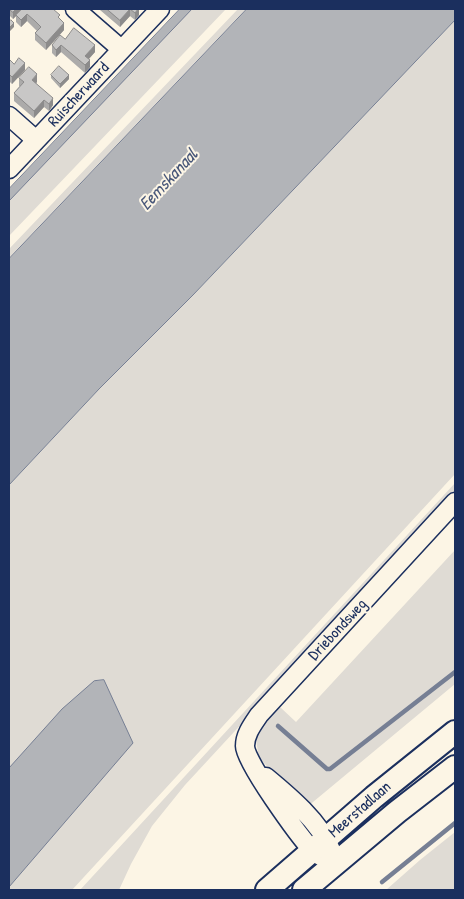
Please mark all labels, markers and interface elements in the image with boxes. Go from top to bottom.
street label: Ruischerwaard [44,59,114,131]
water label: Eemskanaal [135,145,203,215]
street label: Driebondsweg [305,595,371,665]
street label: Meerstadlaan [325,778,395,842]

